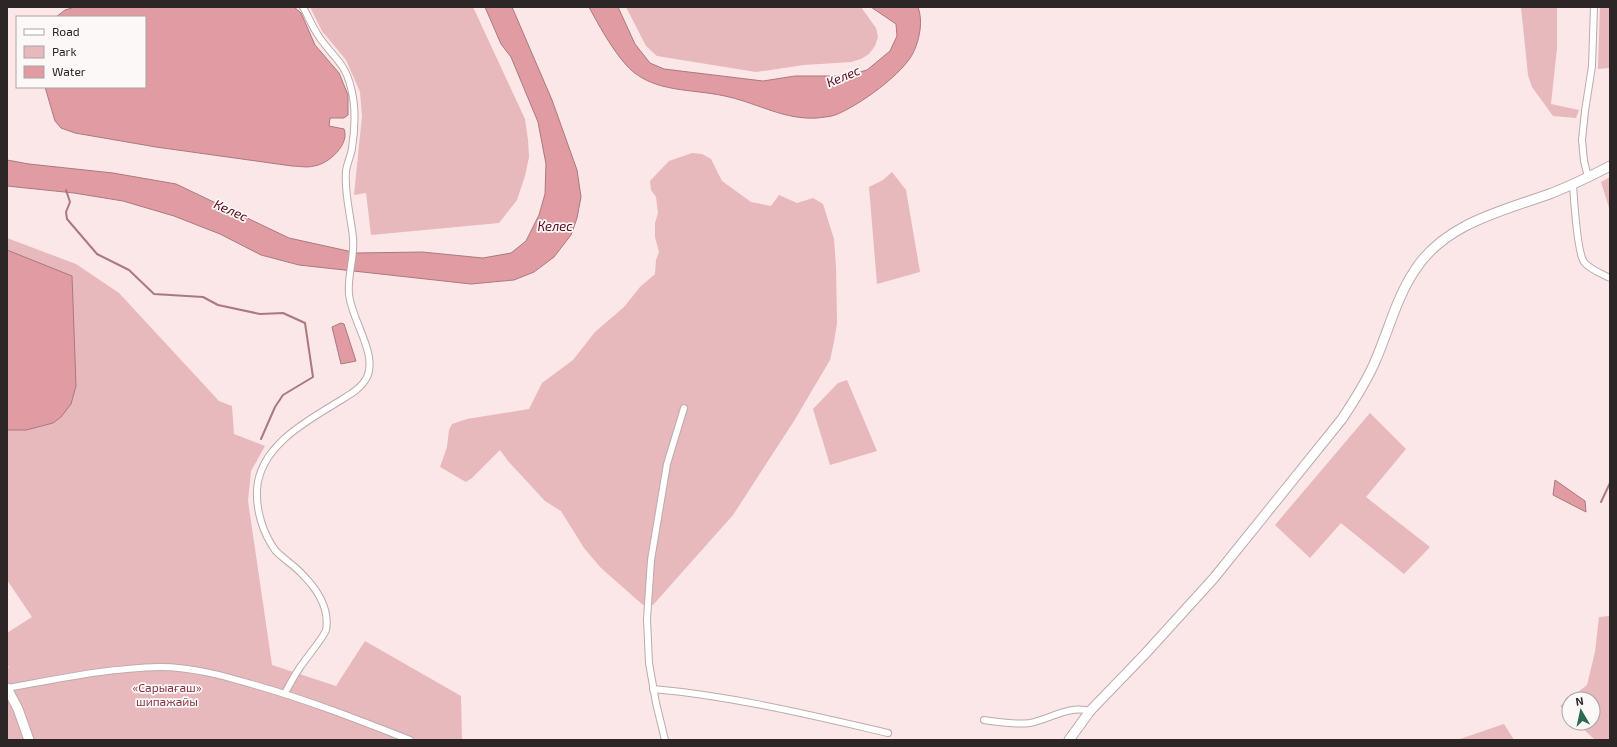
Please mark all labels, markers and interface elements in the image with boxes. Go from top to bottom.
legend [16,16,146,88]
text: Road [52,24,80,38]
text: Park [52,44,77,58]
water label: Келес [824,61,863,90]
text: Water [52,64,86,78]
water label: Келес [212,196,251,225]
water label: Келес [537,218,573,234]
park label: «Сарыағаш» шипажайы [132,680,202,708]
north arrow [1561,691,1601,731]
text: N [1574,694,1584,708]

